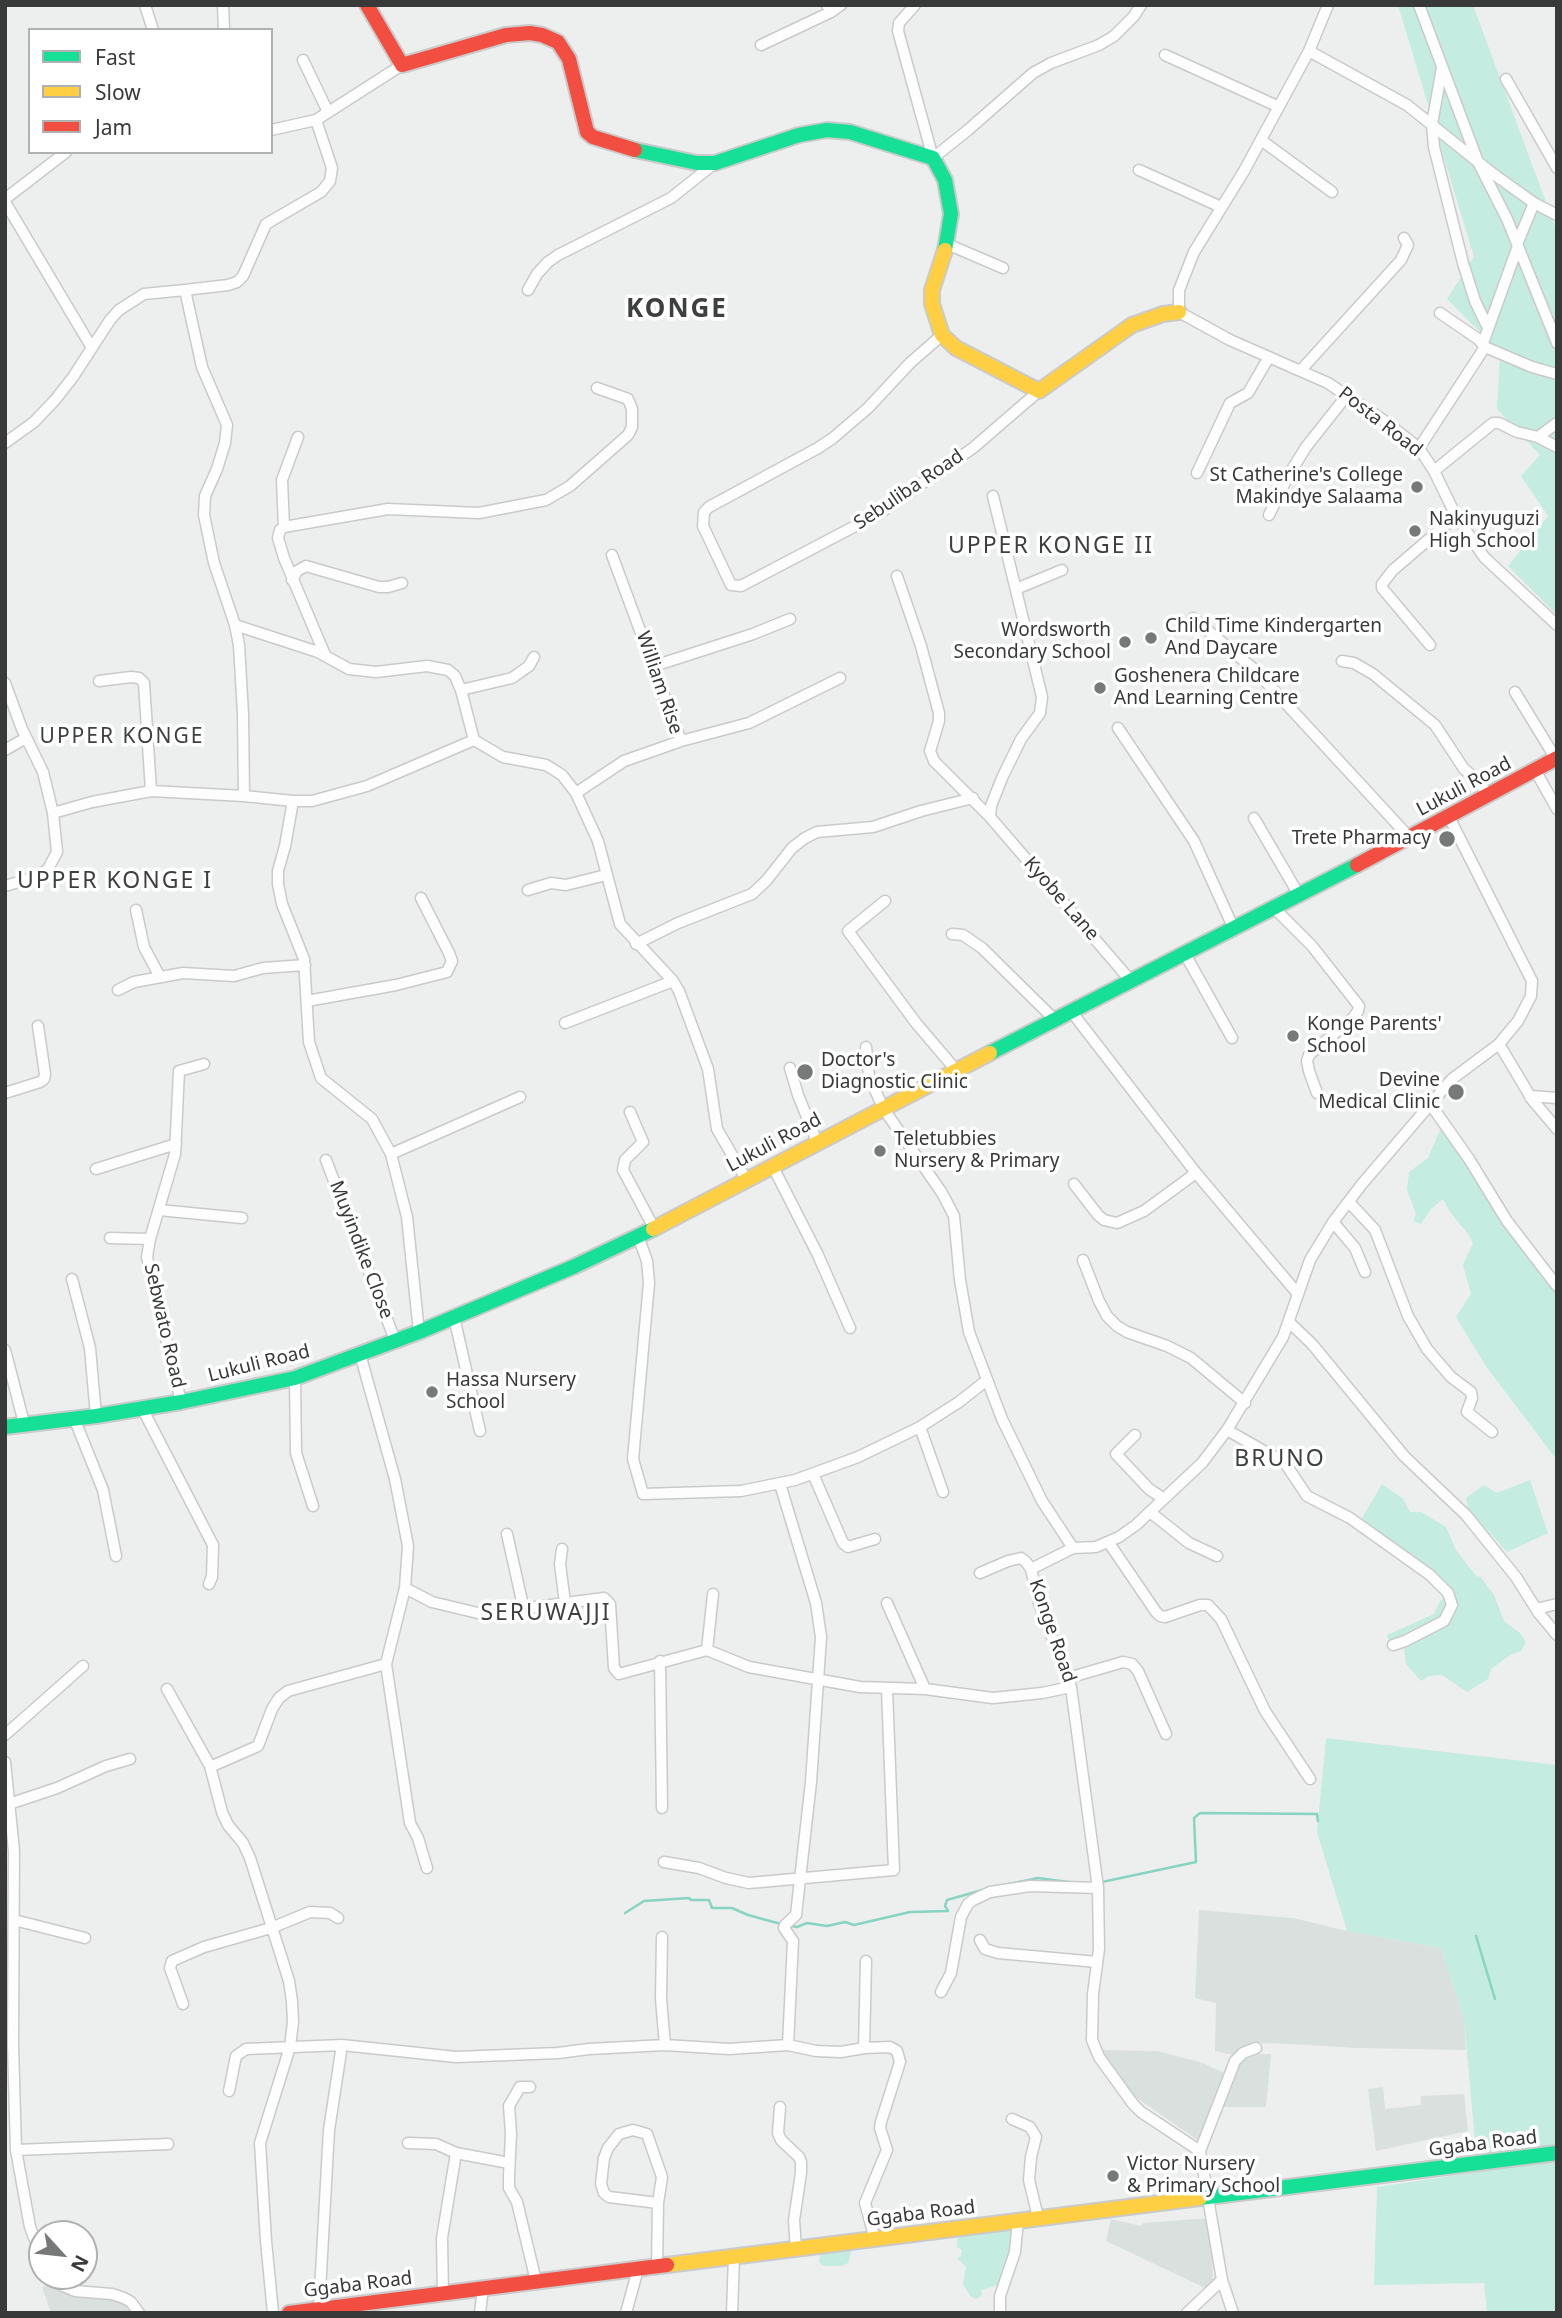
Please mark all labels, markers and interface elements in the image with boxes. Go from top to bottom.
legend [28,28,273,154]
text: Fast [95,43,135,71]
text: Slow [95,78,141,106]
text: Jam [95,113,132,141]
district label: KONGE [627,294,727,326]
street label: Posta Road [1333,382,1427,462]
street label: Sebuliba Road [850,445,968,535]
place label: St Catherine's College Makindye Salaama [1210,465,1403,509]
marker: St Catherine's College Makindye Salaama [1409,479,1425,495]
place label: Nakinyuguzi High School [1429,509,1540,553]
marker: Nakinyuguzi High School [1407,523,1423,539]
district label: UPPER KONGE II [950,532,1152,560]
place label: Child Time Kindergarten And Daycare [1165,616,1382,660]
place label: Wordsworth Secondary School [953,620,1111,664]
street label: William Rise [631,629,687,737]
marker: Child Time Kindergarten And Daycare [1143,630,1159,646]
marker: Wordsworth Secondary School [1117,634,1133,650]
place label: Goshenera Childcare And Learning Centre [1114,666,1300,710]
marker: Goshenera Childcare And Learning Centre [1092,680,1108,696]
district label: UPPER KONGE [41,724,203,750]
street label: Lukuli Road [1413,753,1515,821]
place label: Trete Pharmacy [1292,828,1431,850]
marker: Trete Pharmacy [1437,829,1457,849]
street label: Kyobe Lane [1018,853,1104,945]
district label: UPPER KONGE I [19,867,211,895]
place label: Konge Parents' School [1307,1014,1442,1058]
marker: Konge Parents' School [1285,1028,1301,1044]
place label: Doctor's Diagnostic Clinic [821,1050,968,1094]
marker: Doctor's Diagnostic Clinic [795,1062,815,1082]
place label: Devine Medical Clinic [1318,1070,1440,1114]
marker: Devine Medical Clinic [1446,1082,1466,1102]
street label: Lukuli Road [723,1109,825,1177]
place label: Teletubbies Nursery & Primary [894,1129,1059,1173]
marker: Teletubbies Nursery & Primary [872,1143,888,1159]
street label: Muyindike Close [324,1178,398,1322]
street label: Sebwato Road [139,1262,189,1390]
street label: Lukuli Road [206,1340,312,1388]
place label: Hassa Nursery School [446,1370,576,1414]
marker: Hassa Nursery School [424,1384,440,1400]
district label: BRUNO [1235,1445,1325,1473]
street label: Konge Road [1024,1576,1080,1686]
district label: SERUWAJJI [482,1599,610,1627]
street label: Ggaba Road [1427,2126,1539,2162]
place label: Victor Nursery & Primary School [1127,2154,1280,2198]
marker: Victor Nursery & Primary School [1105,2168,1121,2184]
street label: Ggaba Road [865,2196,977,2232]
north arrow [28,2220,98,2290]
text: N [65,2251,95,2276]
street label: Ggaba Road [302,2267,414,2303]

